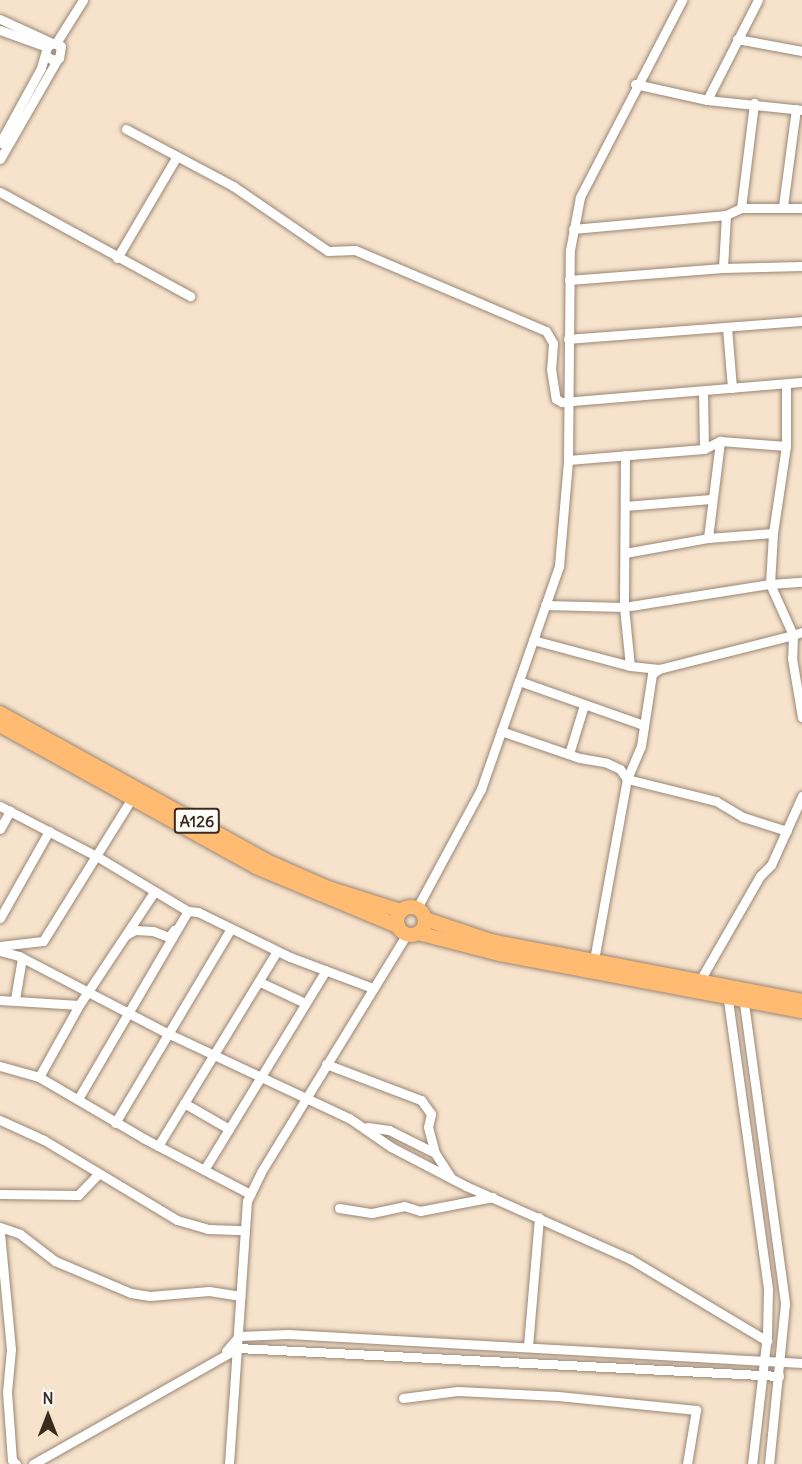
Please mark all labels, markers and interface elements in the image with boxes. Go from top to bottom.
road number: A126 [173,808,221,834]
north arrow [18,1386,78,1446]
text: N [42,1388,54,1408]

